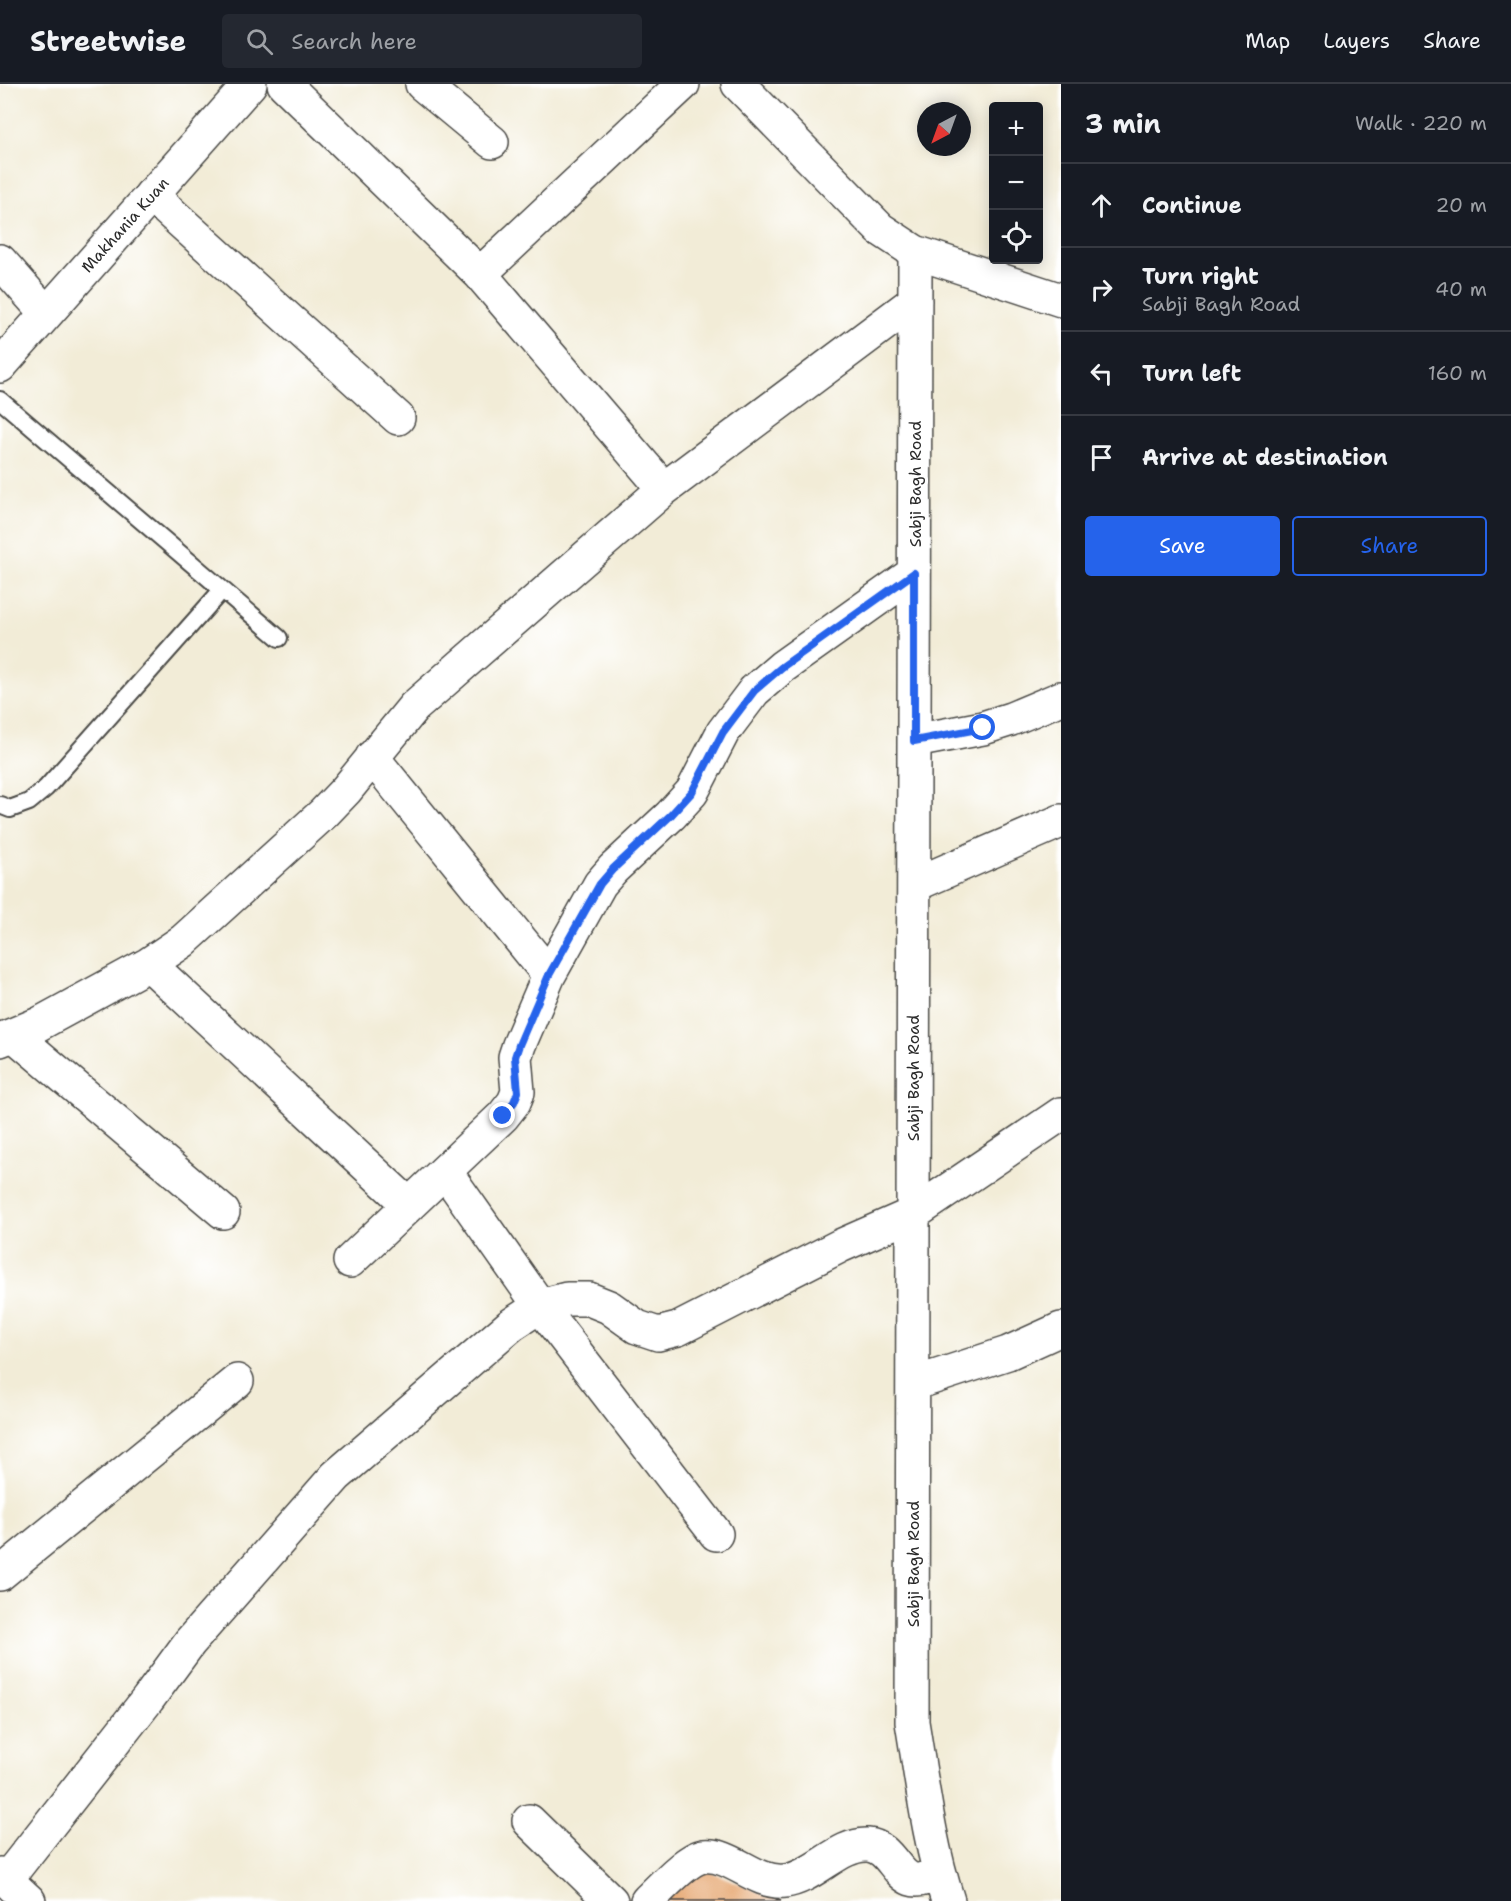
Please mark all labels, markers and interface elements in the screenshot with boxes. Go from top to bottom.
search box [222,14,642,68]
text: Streetwise [30,22,186,60]
icon: search [243,25,276,58]
text: Search here [291,27,417,56]
text: Map [1245,27,1290,55]
text: Layers [1323,27,1390,55]
text: Share [1423,27,1481,55]
north arrow [917,102,971,156]
map controls [989,102,1043,264]
button: + [989,102,1043,156]
text: 3 min [1085,106,1161,141]
text: Walk · 220 m [1355,110,1487,136]
button: − [989,156,1043,210]
street label: Makhania Kuan [77,173,174,277]
icon: ahead [1085,189,1118,222]
text: Continue [1142,191,1242,220]
text: 20 m [1436,192,1487,218]
button: locate [989,210,1043,264]
text: Turn right [1142,262,1259,291]
icon: right [1085,273,1118,306]
text: 40 m [1435,276,1487,302]
text: Sabji Bagh Road [1142,291,1300,317]
icon: left [1085,357,1118,390]
text: Turn left [1142,359,1241,388]
text: 160 m [1428,360,1487,386]
street label: Sabji Bagh Road [905,421,926,547]
icon: arrive [1085,441,1118,474]
text: Arrive at destination [1142,443,1388,472]
button: Save [1085,516,1280,576]
button: Share [1292,516,1487,576]
route start [969,714,995,740]
street label: Sabji Bagh Road [903,1015,924,1141]
route end [489,1102,515,1128]
street label: Sabji Bagh Road [903,1501,924,1627]

